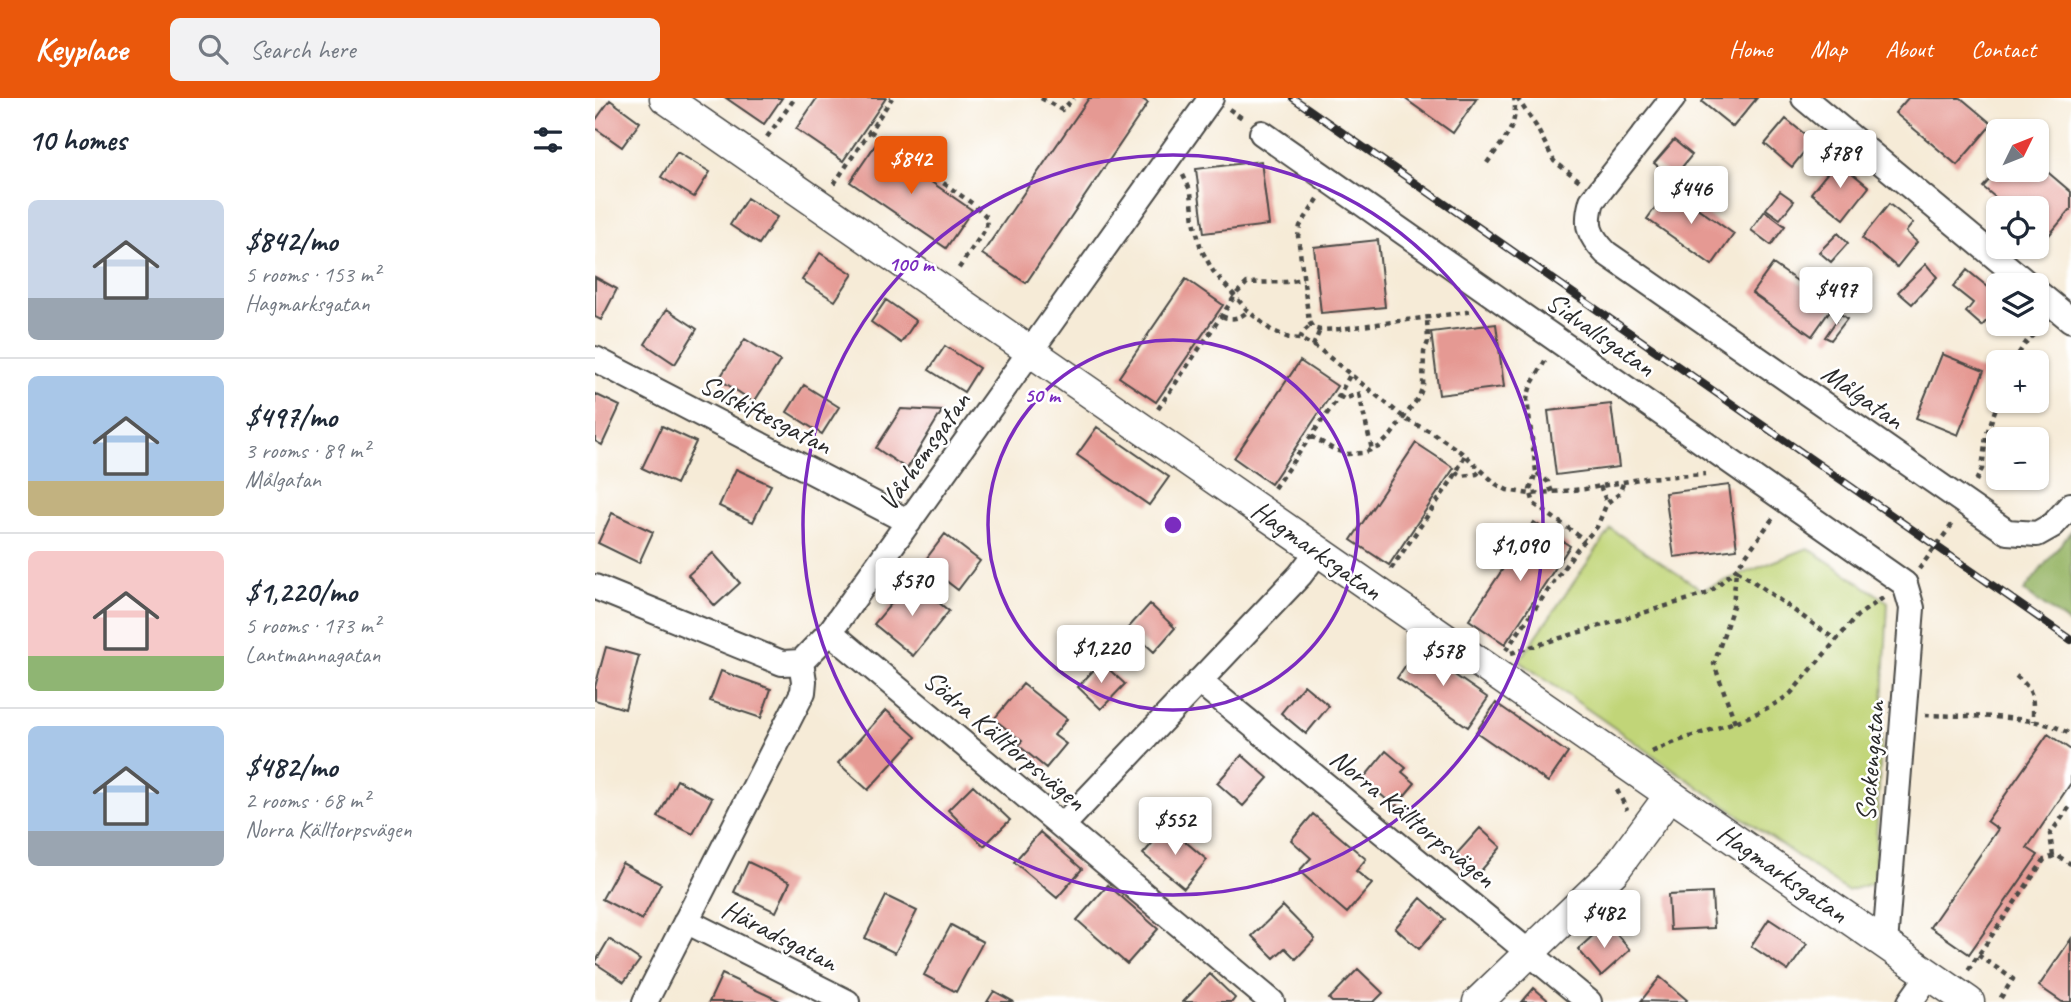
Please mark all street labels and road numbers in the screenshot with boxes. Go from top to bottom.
street label: Sidvallsgatan [1540,284,1663,385]
street label: Målgatan [1815,355,1912,438]
street label: Solskiftesgatan [694,366,839,463]
street label: Vårhemsgatan [870,383,979,517]
street label: Hagmarksgatan [1245,492,1389,608]
street label: Södra Källtorpsvägen [916,662,1094,818]
street label: Sockengatan [1847,698,1893,823]
street label: Norra Källtorpsvägen [1323,741,1503,896]
street label: Hagmarksgatan [1711,815,1855,931]
street label: Häradsgatan [716,891,845,980]

